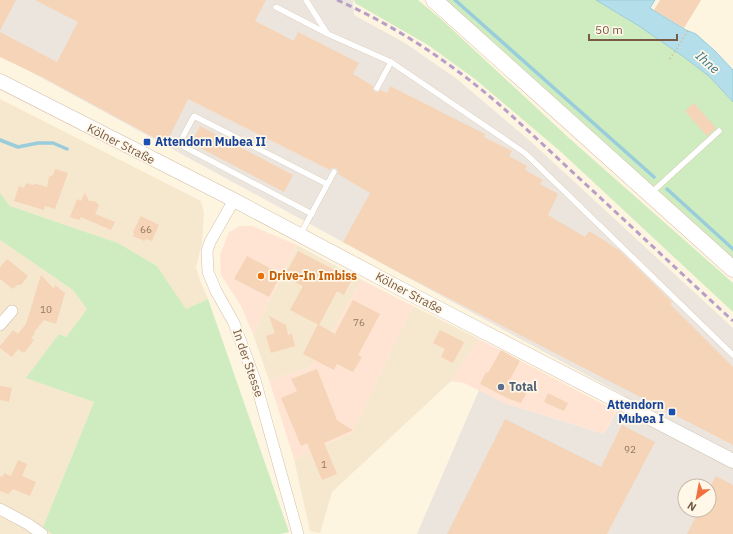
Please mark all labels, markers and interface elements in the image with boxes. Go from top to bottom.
scale bar [589,16,677,42]
text: 50 m [595,22,623,37]
water label: Ihne [692,47,723,78]
street label: Kölner Straße [85,120,158,167]
place label: Attendorn Mubea II [155,134,266,149]
marker: Attendorn Mubea II [142,137,152,147]
house number: 66 [140,223,152,236]
place label: Drive-In Imbiss [269,268,357,283]
street label: Kölner Straße [373,269,446,317]
marker: Drive-In Imbiss [256,271,266,281]
house number: 10 [40,303,52,316]
house number: 76 [353,316,365,329]
street label: In der Stesse [230,327,267,399]
place label: Total [509,379,537,394]
marker: Total [496,382,506,392]
place label: Attendorn Mubea I [607,397,664,426]
marker: Attendorn Mubea I [667,407,677,417]
house number: 92 [624,443,636,456]
house number: 1 [321,458,327,471]
north arrow [677,478,717,518]
text: N [685,498,699,515]

